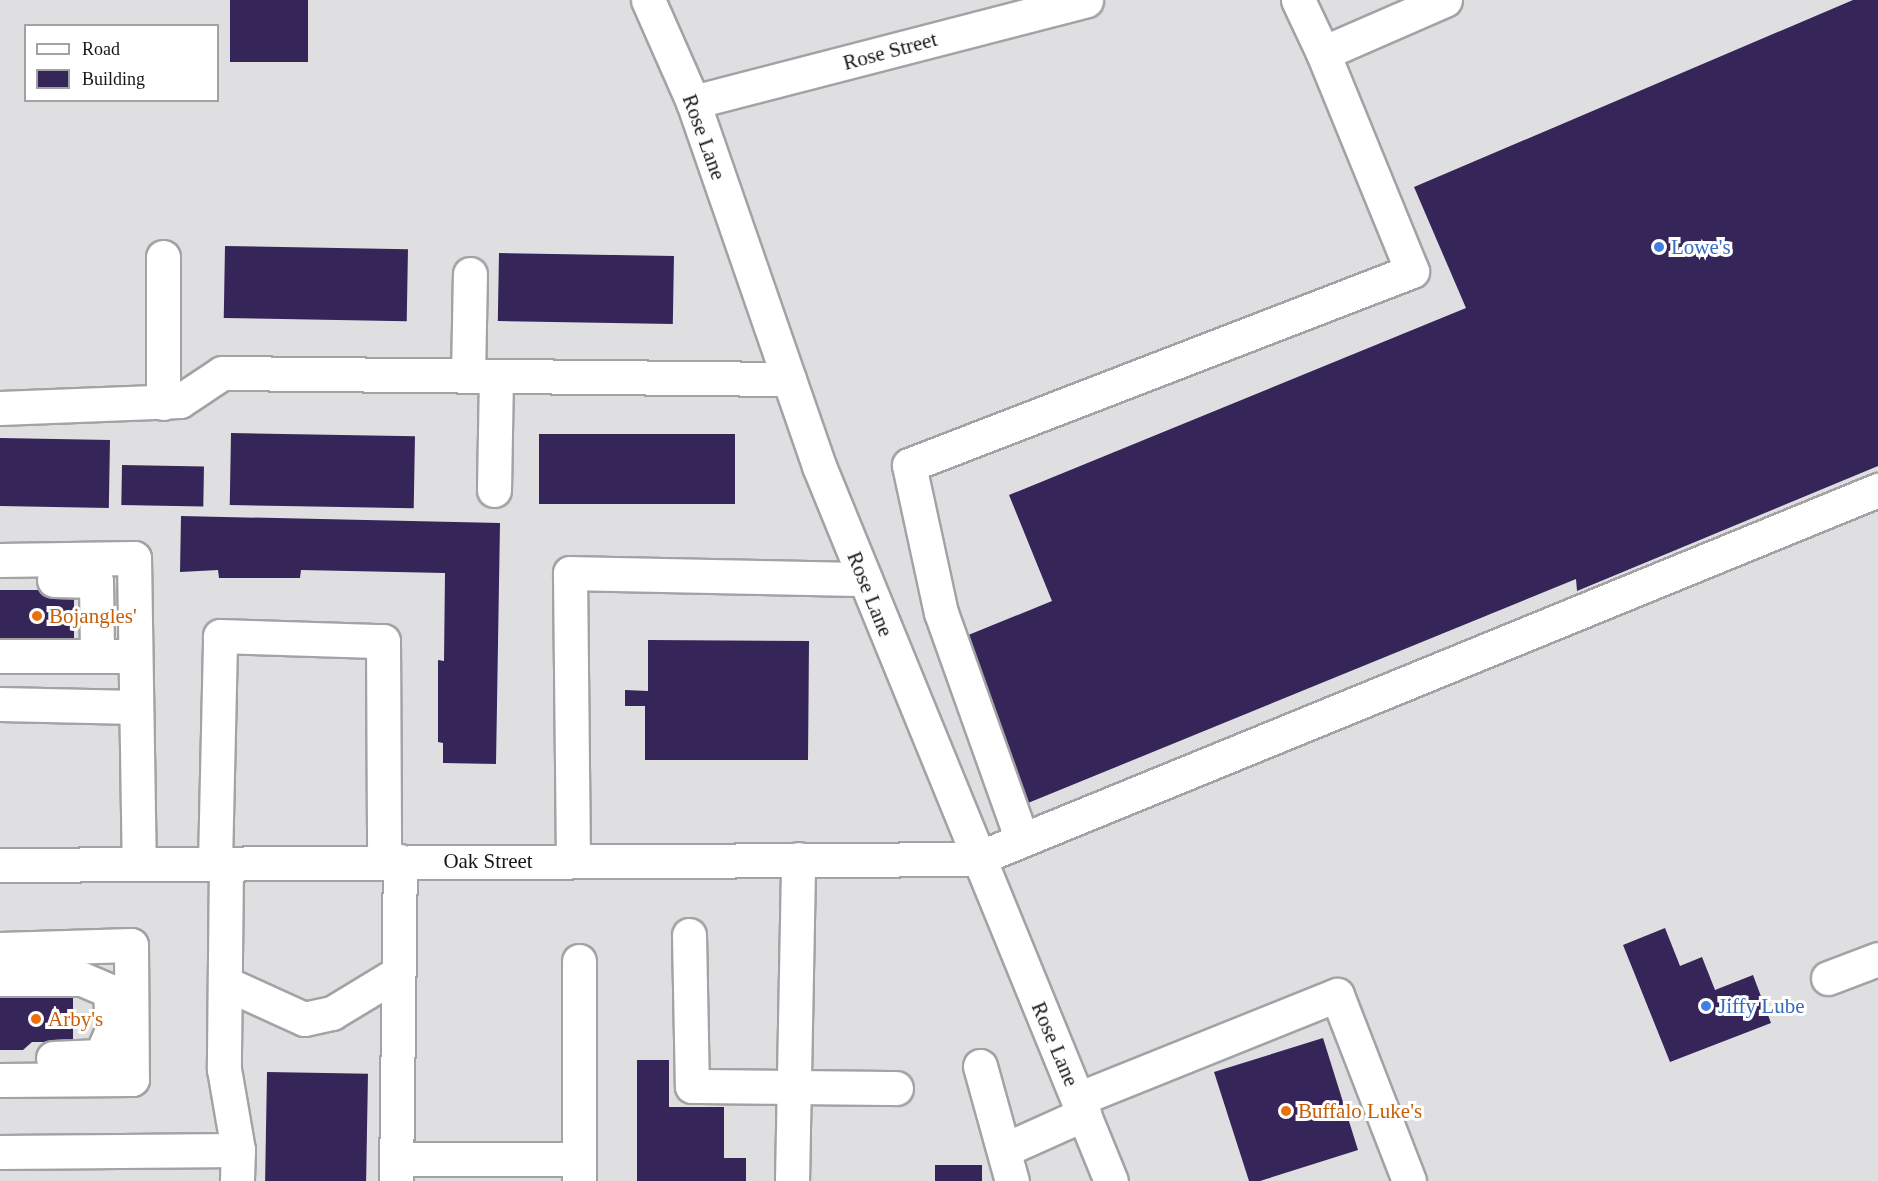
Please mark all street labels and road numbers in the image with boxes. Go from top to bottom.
street label: Rose Street [840,26,940,76]
street label: Rose Lane [677,91,731,183]
street label: Rose Lane [842,548,898,640]
street label: Oak Street [443,848,533,874]
street label: Rose Lane [1026,998,1084,1090]

